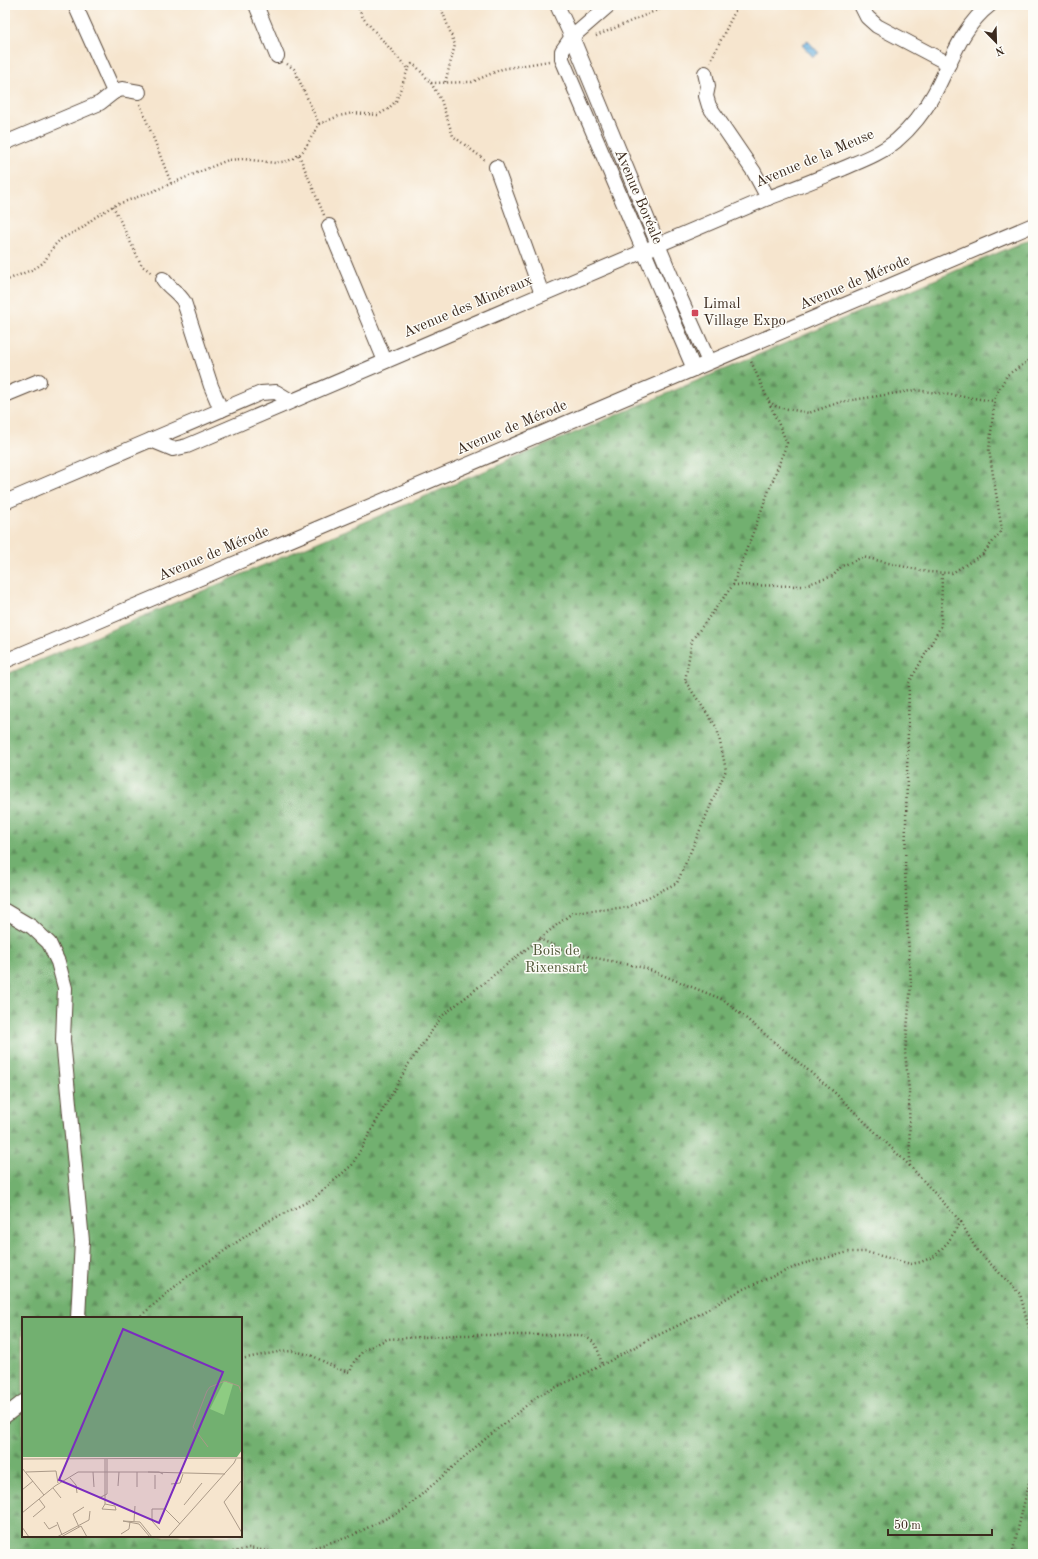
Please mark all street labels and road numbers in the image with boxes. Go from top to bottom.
street label: Avenue de la Meuse [753,127,877,191]
street label: Avenue Boréale [611,148,665,247]
street label: Avenue de Mérode [798,253,913,313]
street label: Avenue des Minéraux [401,273,535,341]
street label: Avenue de Mérode [455,398,570,458]
street label: Avenue de Mérode [157,524,272,584]

